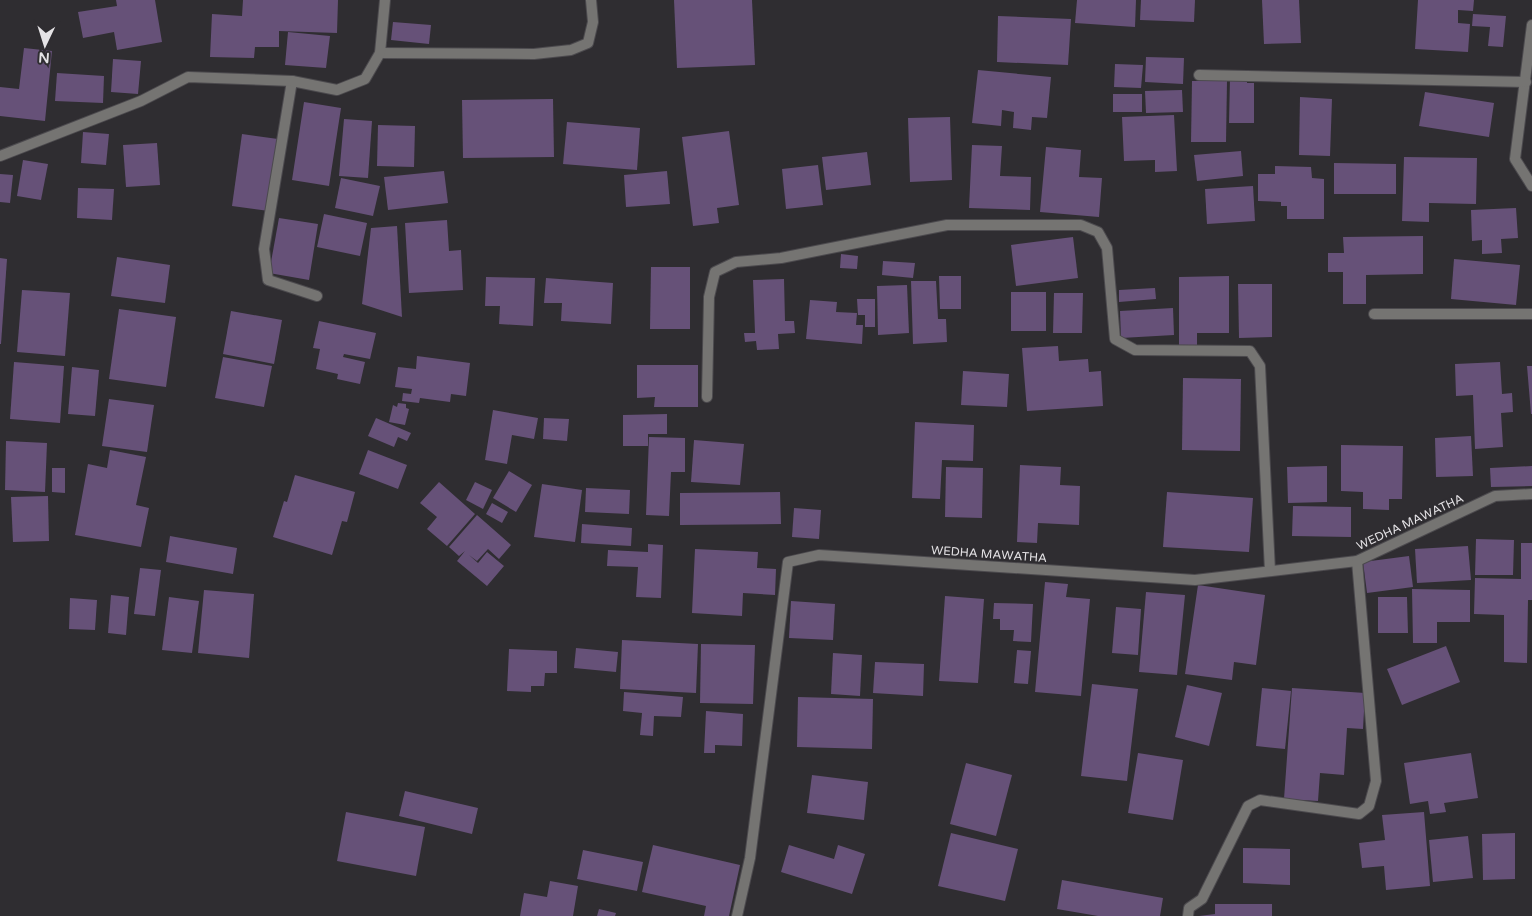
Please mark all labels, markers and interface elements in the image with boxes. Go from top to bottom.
north arrow [20,20,70,70]
text: N [38,49,50,66]
street label: WEDHA MAWATHA [1354,491,1466,553]
street label: WEDHA MAWATHA [931,543,1047,565]

